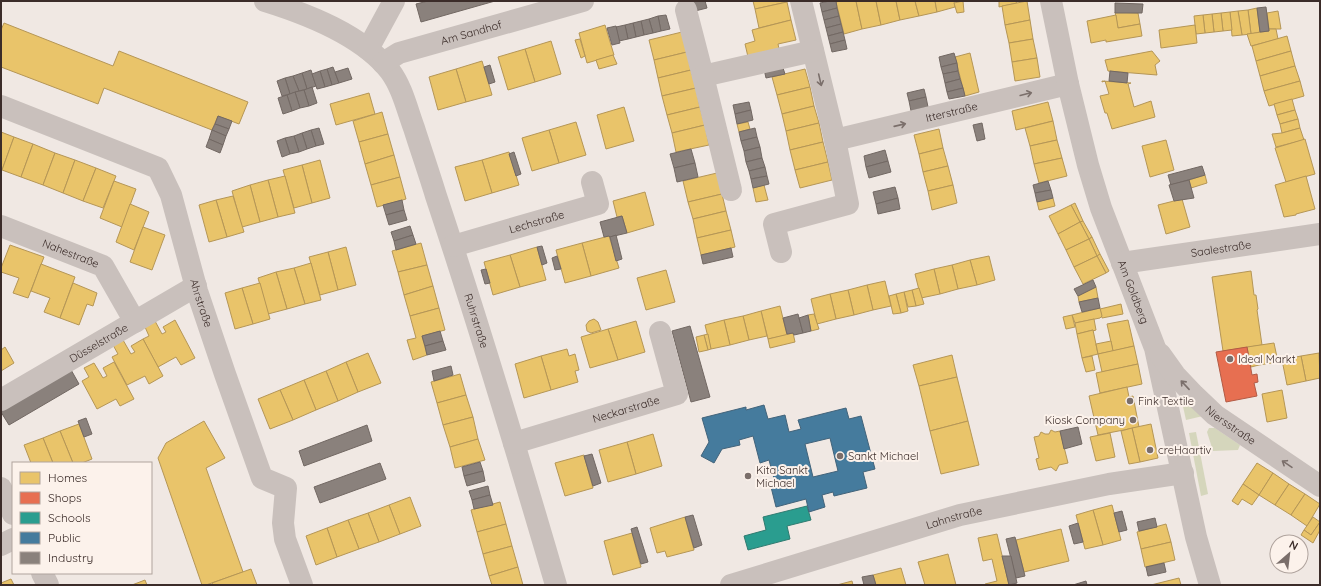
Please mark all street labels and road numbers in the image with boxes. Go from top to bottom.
street label: Am Sandhof [439,17,504,48]
street label: Itterstraße [924,99,979,125]
street label: Lechstraße [507,207,566,236]
street label: Nahestraße [40,236,101,271]
street label: Saalestraße [1190,237,1252,260]
street label: Am Goldberg [1115,258,1152,326]
street label: Ahrstraße [187,277,216,329]
street label: Ruhrstraße [461,292,491,350]
street label: Düsselstraße [67,320,131,366]
street label: Neckarstraße [591,393,661,426]
street label: Niersstraße [1202,403,1259,448]
street label: Lahnstraße [924,504,983,532]

